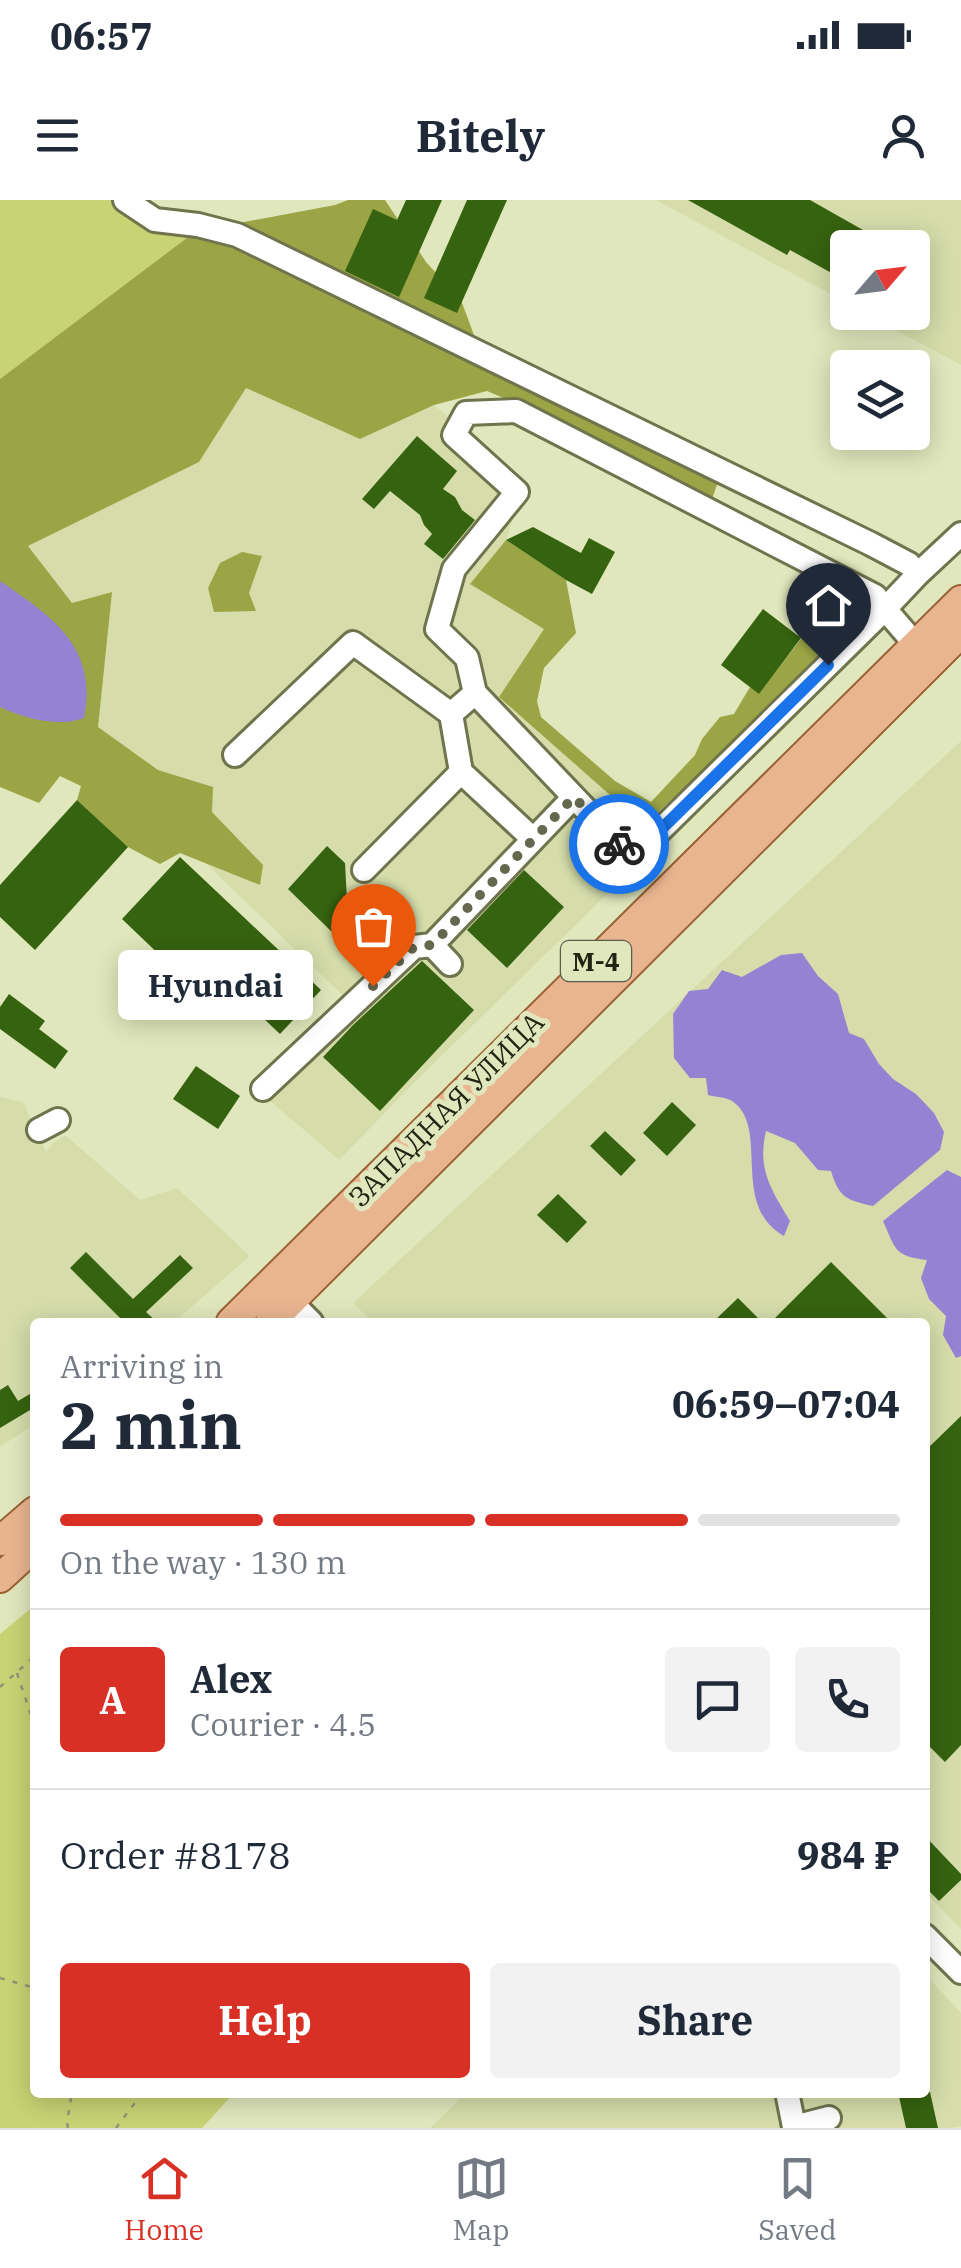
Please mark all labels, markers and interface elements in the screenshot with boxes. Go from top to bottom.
text: 06:57 [50,11,153,60]
text: Bitely [416,106,545,164]
icon: menu [30,108,85,163]
icon: person [876,108,931,163]
north arrow [830,230,930,330]
map controls [830,230,930,450]
button: layers [830,350,930,450]
pin [786,563,871,666]
icon: home [801,578,856,633]
courier [569,794,669,894]
icon: bike [592,817,647,872]
pin [331,884,416,987]
icon: bag [346,899,401,954]
road number: М-4 [561,941,631,981]
callout: Hyundai [118,951,313,1021]
text: Hyundai [148,964,283,1006]
street label: ЗАПАДНАЯ УЛИЦА [340,1003,552,1215]
text: Arriving in [60,1345,223,1387]
text: 06:59–07:04 [672,1379,900,1428]
text: 2 min [60,1382,242,1467]
text: On the way · 130 m [60,1541,346,1583]
button: chat [665,1647,770,1752]
button: phone [795,1647,900,1752]
text: Alex [190,1654,272,1703]
text: A [99,1675,126,1724]
text: Courier · 4.5 [190,1703,376,1745]
text: Order #8178 [60,1830,291,1879]
text: 984 ₽ [797,1830,900,1879]
button: Help [60,1963,470,2078]
button: Share [490,1963,900,2078]
tab: Home [124,2151,204,2248]
tab: Map [453,2151,510,2248]
tab: Saved [758,2151,837,2248]

